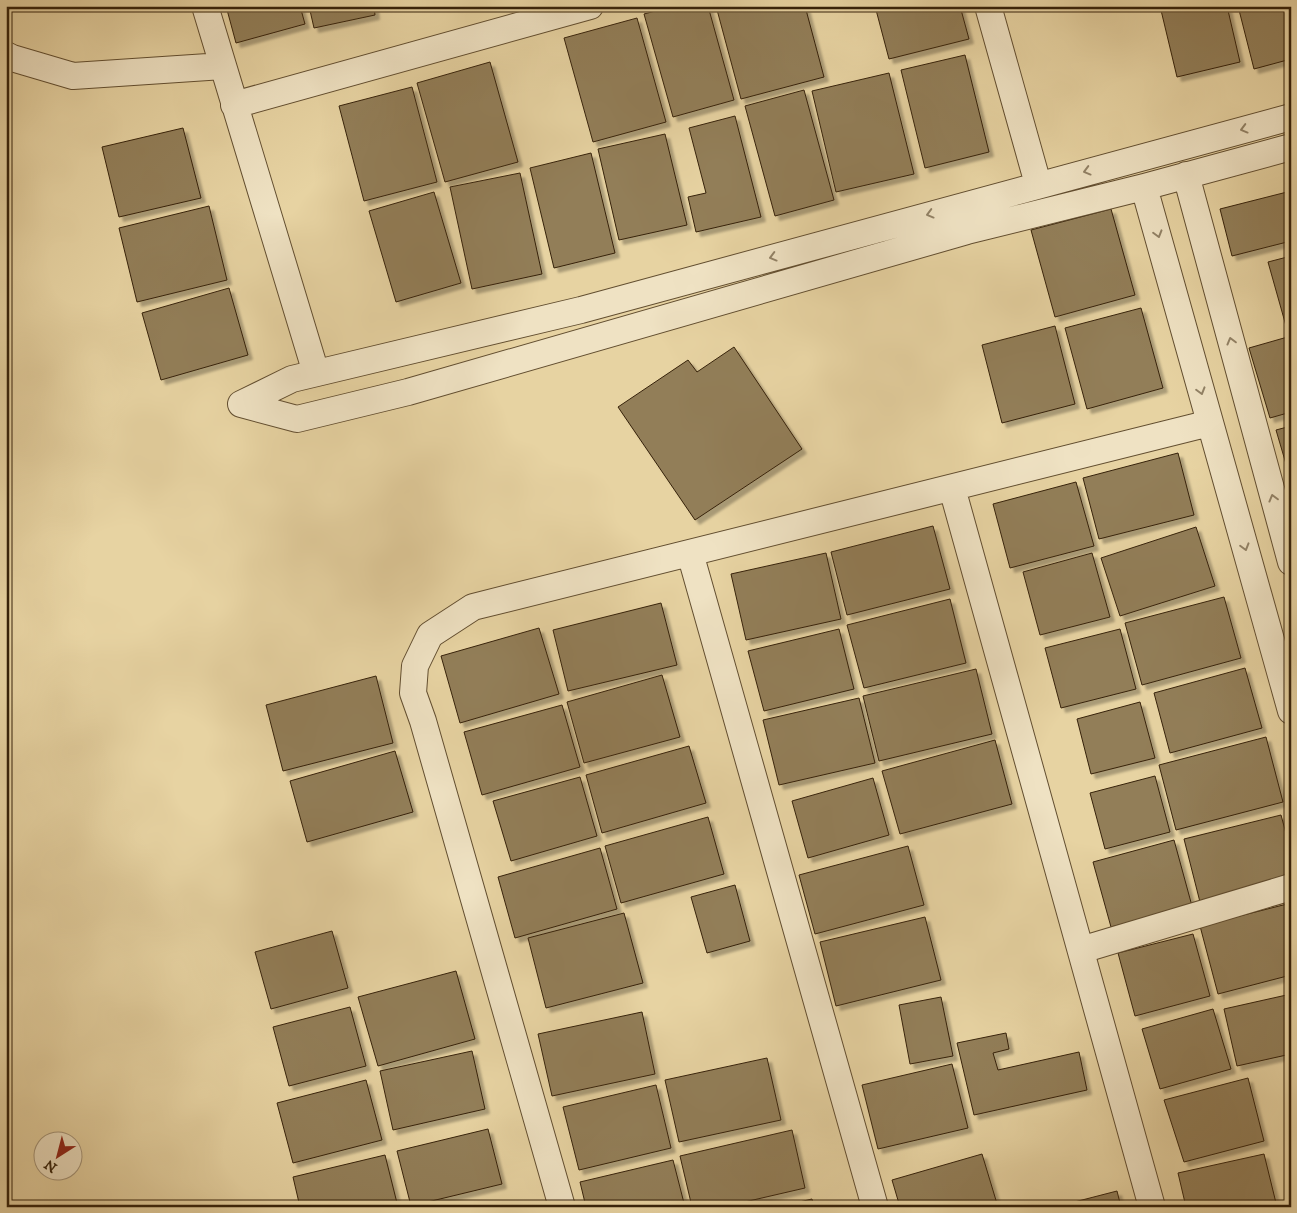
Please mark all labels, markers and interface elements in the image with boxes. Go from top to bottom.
one-way arrow [1239,123,1248,134]
one-way arrow [1082,165,1091,176]
one-way arrow [925,208,934,219]
one-way arrow [1152,230,1162,238]
one-way arrow [769,251,778,262]
one-way arrow [1226,337,1237,346]
one-way arrow [1196,386,1206,394]
one-way arrow [1269,495,1279,503]
one-way arrow [1239,543,1250,552]
north arrow [32,1130,82,1180]
text: N [41,1155,61,1176]

